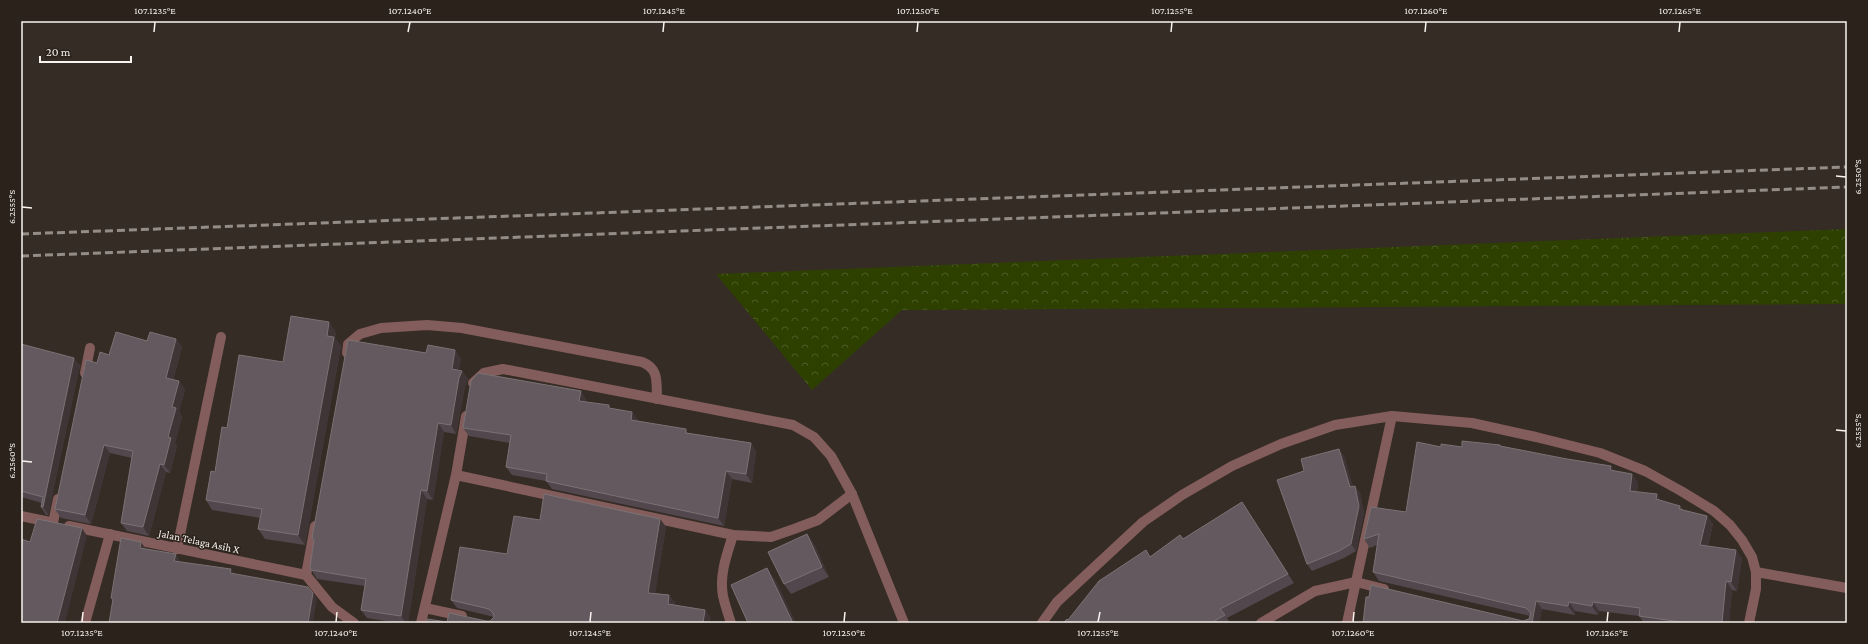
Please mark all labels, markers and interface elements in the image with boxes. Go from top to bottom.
text: 107.1235°E [134,5,176,16]
text: 107.1240°E [389,5,432,16]
text: 107.1245°E [643,5,686,16]
text: 107.1250°E [897,5,940,16]
text: 107.1255°E [1151,5,1193,16]
text: 107.1260°E [1405,5,1448,16]
text: 107.1265°E [1659,5,1701,16]
scale bar [40,38,131,64]
text: 20 m [46,45,71,59]
text: 6.2550°S [1852,159,1863,195]
text: 6.2555°S [6,190,17,224]
text: 6.2555°S [1852,414,1863,448]
text: 6.2560°S [6,443,17,479]
street label: Jalan Telaga Asih X [156,526,241,557]
text: 107.1235°E [61,627,103,638]
text: 107.1240°E [315,627,358,638]
text: 107.1245°E [569,627,612,638]
text: 107.1250°E [823,627,866,638]
text: 107.1255°E [1077,627,1119,638]
text: 107.1260°E [1332,627,1375,638]
text: 107.1265°E [1586,627,1628,638]

